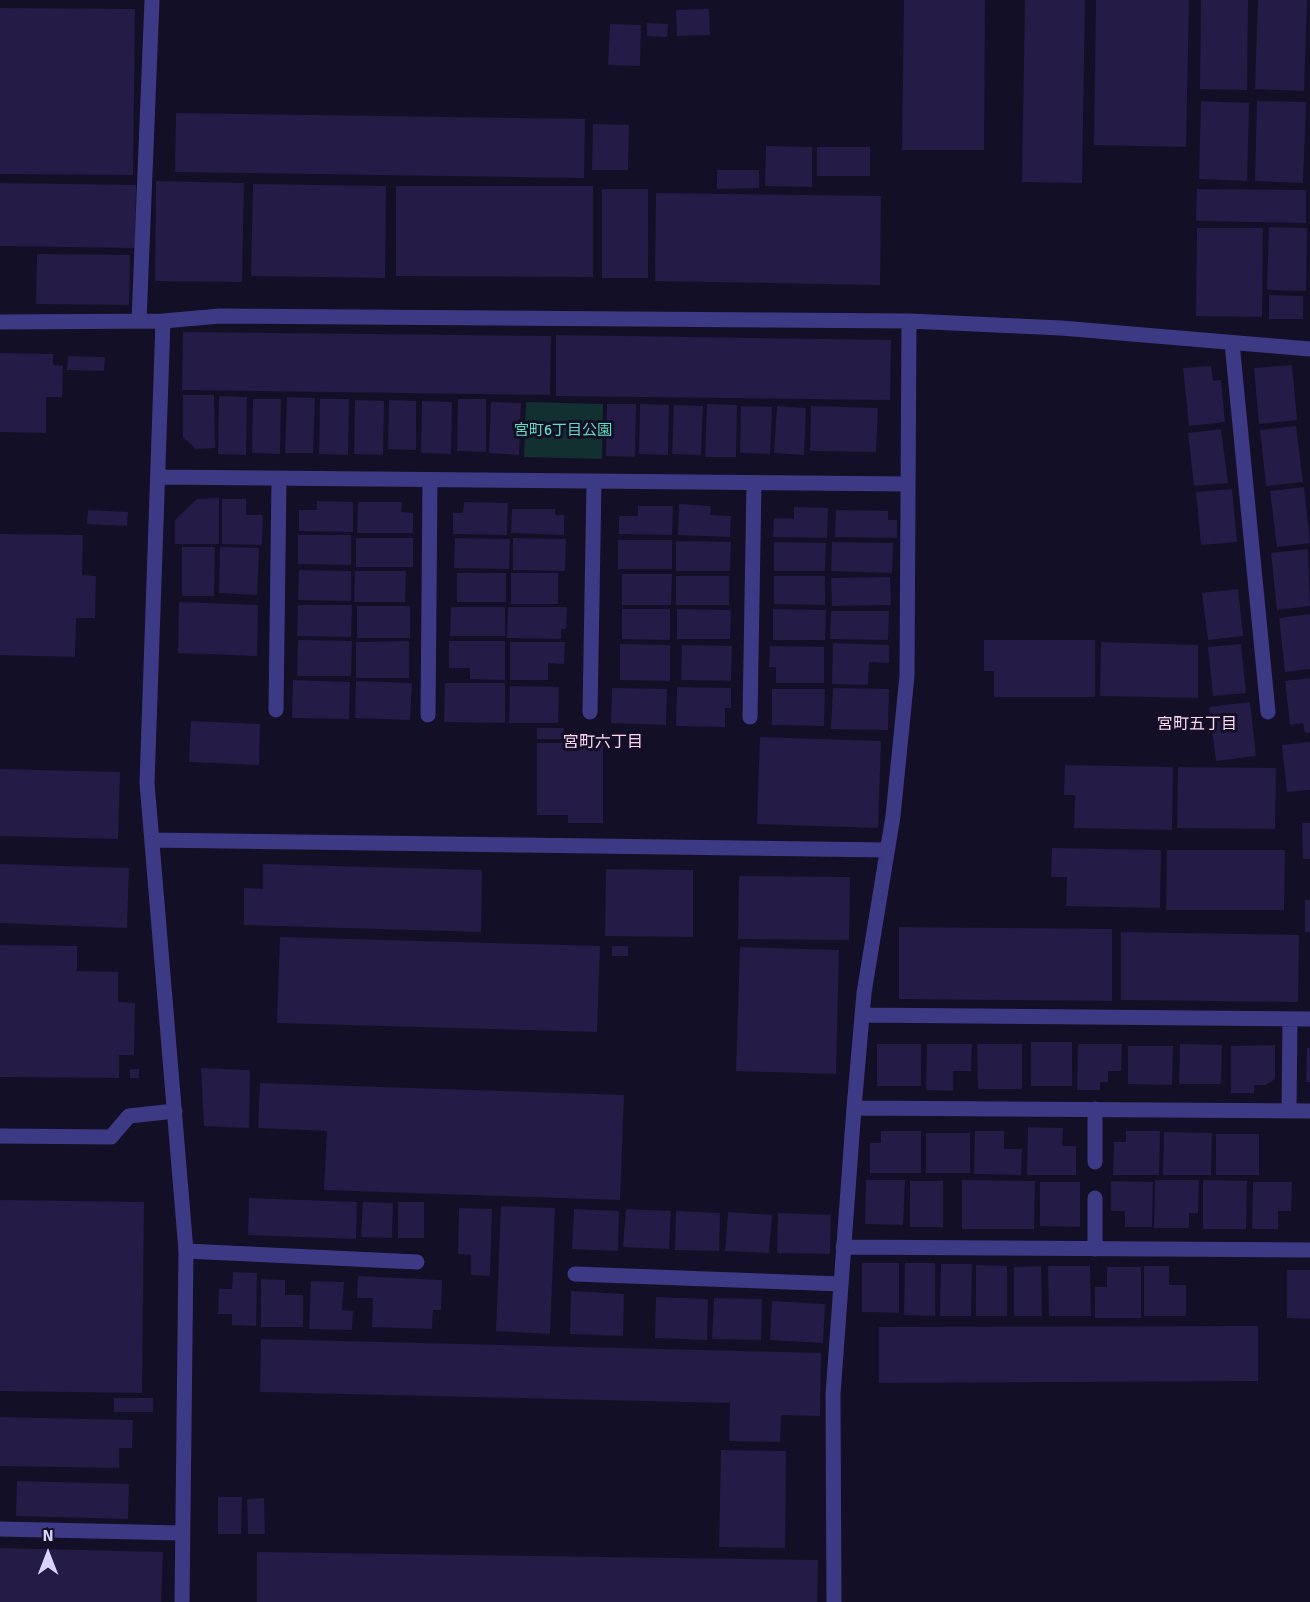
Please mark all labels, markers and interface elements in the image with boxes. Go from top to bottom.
park label: 宮町6丁目公園 [514,422,612,440]
district label: 宮町五丁目 [1157,715,1237,735]
district label: 宮町六丁目 [563,733,643,753]
north arrow [18,1524,78,1584]
text: N [42,1526,54,1546]

